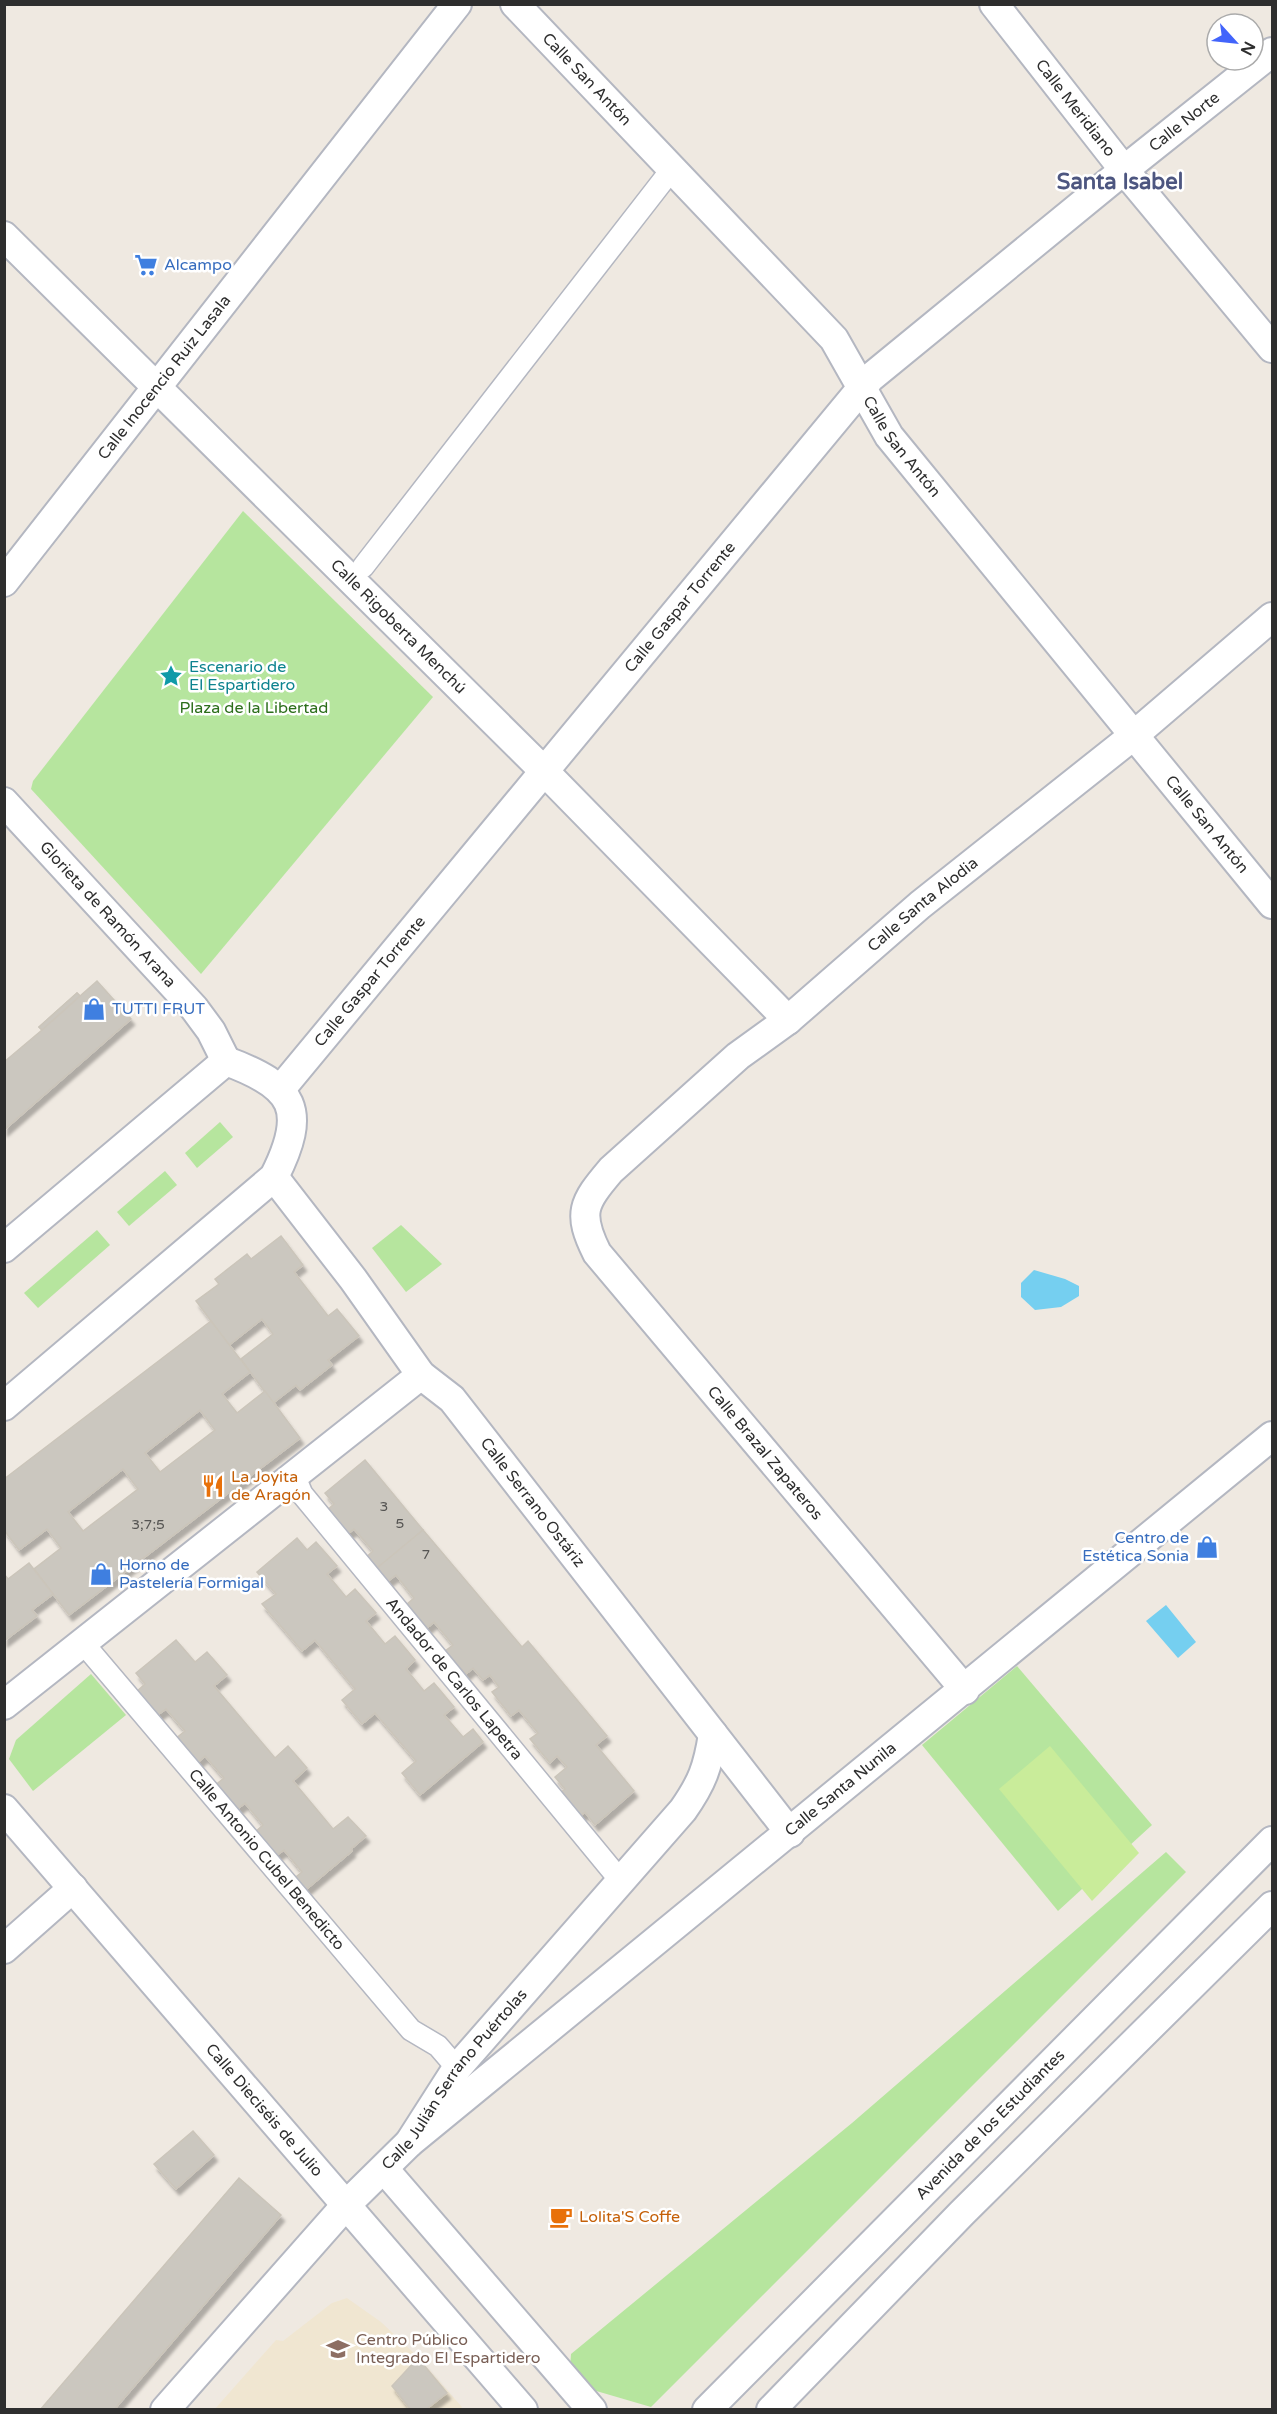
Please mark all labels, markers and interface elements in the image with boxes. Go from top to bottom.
north arrow [1205,12,1265,72]
street label: Calle San Antón [538,29,636,130]
text: N [1236,38,1259,59]
street label: Calle Meridiano [1031,55,1120,161]
street label: Calle Norte [1145,88,1224,156]
district label: Santa Isabel [1057,169,1183,195]
supermarket icon: Alcampo [133,252,159,278]
place label: Alcampo [164,255,232,275]
street label: Calle Inocencio Ruiz Lasala [94,291,235,464]
street label: Calle San Antón [858,392,945,501]
street label: Calle Gaspar Torrente [620,538,740,677]
street label: Calle Rigoberta Menchú [326,555,470,698]
place label: Escenario de El Espartidero [189,657,295,695]
place icon: Escenario de El Espartidero [158,663,184,689]
park label: Plaza de la Libertad [180,698,328,718]
street label: Calle San Antón [1161,771,1253,878]
street label: Glorieta de Ramón Arana [35,837,180,992]
street label: Calle Santa Alodia [863,853,982,956]
street label: Calle Gaspar Torrente [310,912,430,1051]
shop icon: TUTTI FRUT [81,996,107,1022]
place label: TUTTI FRUT [112,999,205,1019]
street label: Calle Brazal Zapateros [703,1382,827,1524]
street label: Calle Serrano Ostáriz [476,1434,589,1571]
place label: La Joyita de Aragón [231,1467,311,1505]
restaurant icon: La Joyita de Aragón [200,1473,226,1499]
house number: 3 [380,1498,388,1515]
house number: 5 [396,1515,404,1532]
house number: 3;7;5 [131,1516,165,1533]
place label: Centro de Estética Sonia [1082,1528,1189,1566]
shop icon: Centro de Estética Sonia [1194,1534,1220,1560]
house number: 7 [422,1546,430,1563]
place label: Horno de Pastelería Formigal [119,1555,264,1593]
shop icon: Horno de Pastelería Formigal [88,1561,114,1587]
street label: Andador de Carlos Lapetra [381,1593,527,1764]
street label: Calle Santa Nunila [781,1738,900,1841]
street label: Calle Antonio Cubel Benedicto [184,1765,349,1954]
street label: Calle Julián Serrano Puértolas [377,1985,532,2174]
street label: Calle Dieciséis de Julio [201,2040,327,2181]
street label: Avenida de los Estudiantes [911,2045,1069,2204]
cafe icon: Lolita'S Coffe [548,2204,574,2230]
place label: Lolita'S Coffe [579,2207,680,2227]
place label: Centro Público Integrado El Espartidero [356,2330,540,2368]
school or university icon: Centro Público Integrado El Espartidero [325,2336,351,2362]

